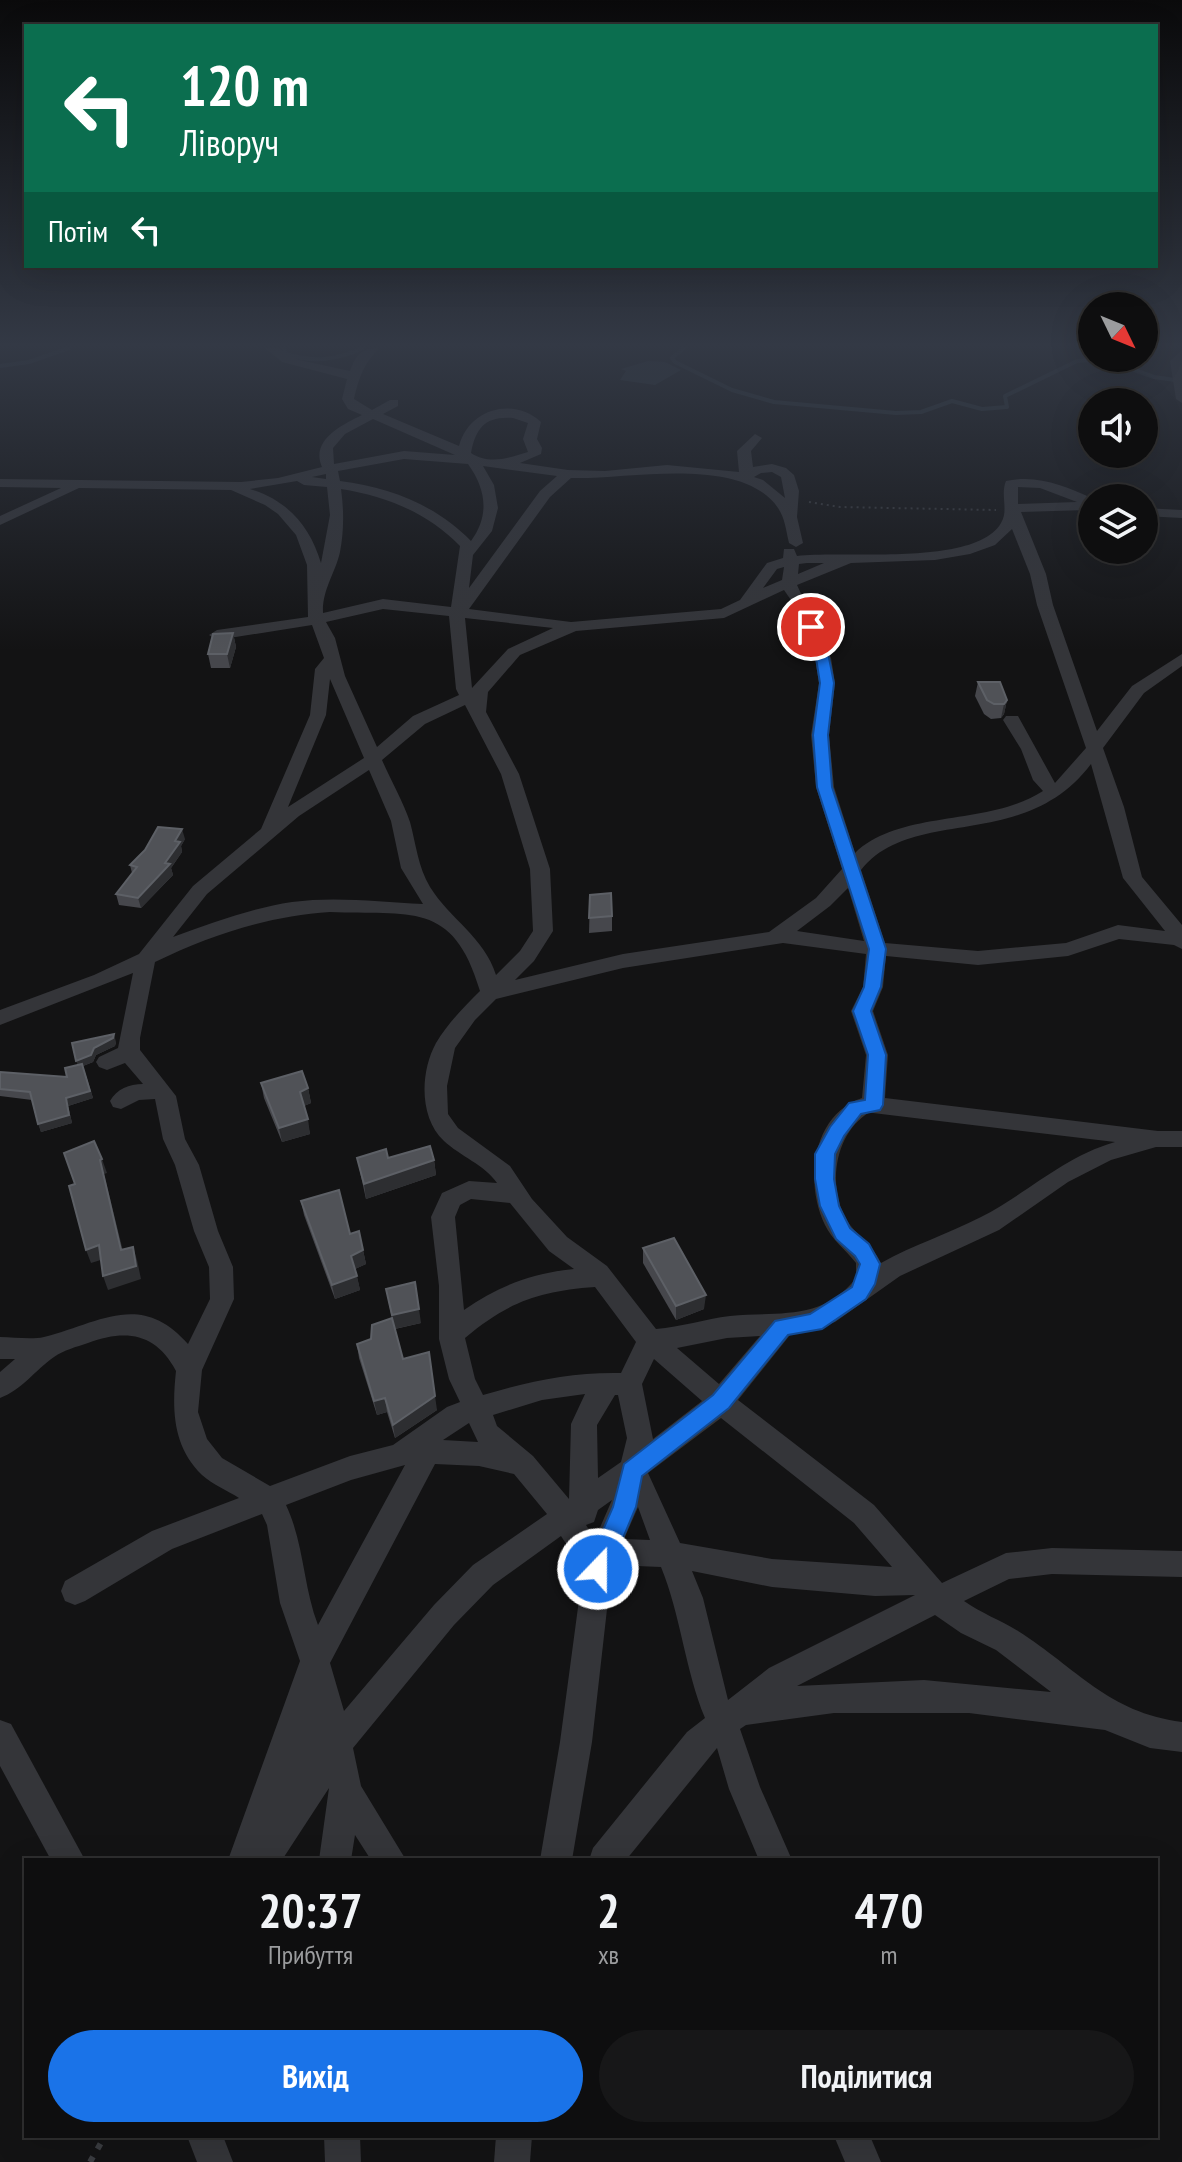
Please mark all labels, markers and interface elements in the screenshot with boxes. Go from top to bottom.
text: 120 m [180,49,309,121]
icon: left [48,56,152,160]
text: Ліворуч [180,119,279,166]
icon: left [124,208,168,252]
text: Потім [48,211,108,250]
north arrow [1078,292,1158,372]
map controls [1078,292,1158,564]
button: sound [1078,388,1158,468]
button: layers [1078,484,1158,564]
pin [777,593,845,661]
icon: arrive [789,605,833,649]
position arrow [556,1527,640,1611]
text: 20:37 [259,1879,362,1941]
text: 2 [597,1879,620,1941]
text: 470 [855,1879,923,1941]
text: Прибуття [268,1938,353,1971]
text: хв [598,1938,619,1971]
text: m [881,1938,897,1971]
button: Вихід [48,2030,583,2122]
button: Поділитися [599,2030,1134,2122]

